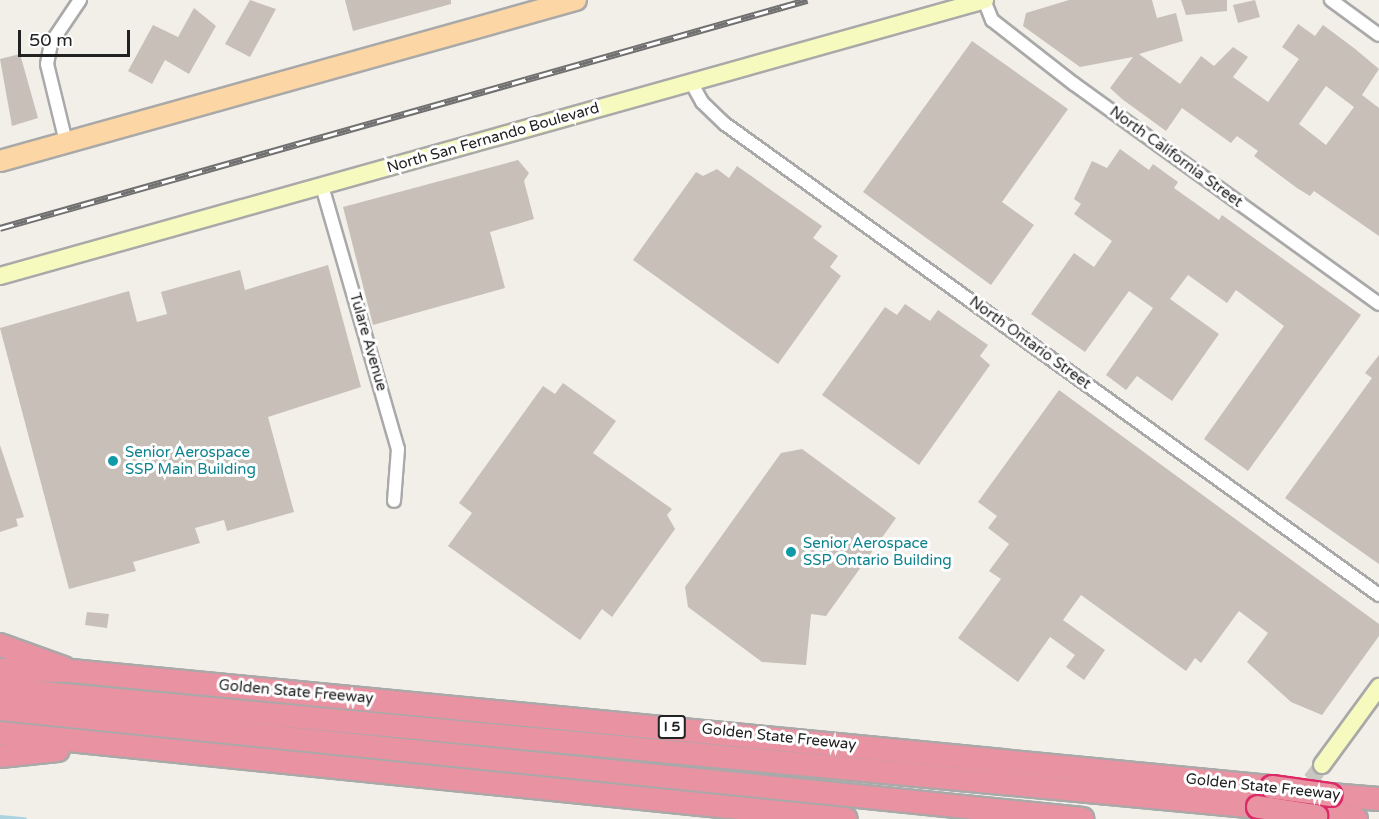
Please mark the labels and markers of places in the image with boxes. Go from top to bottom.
place label: Senior Aerospace SSP Main Building [125,443,256,478]
marker: Senior Aerospace SSP Main Building [106,454,120,468]
place label: Senior Aerospace SSP Ontario Building [803,534,952,569]
marker: Senior Aerospace SSP Ontario Building [784,545,798,559]

